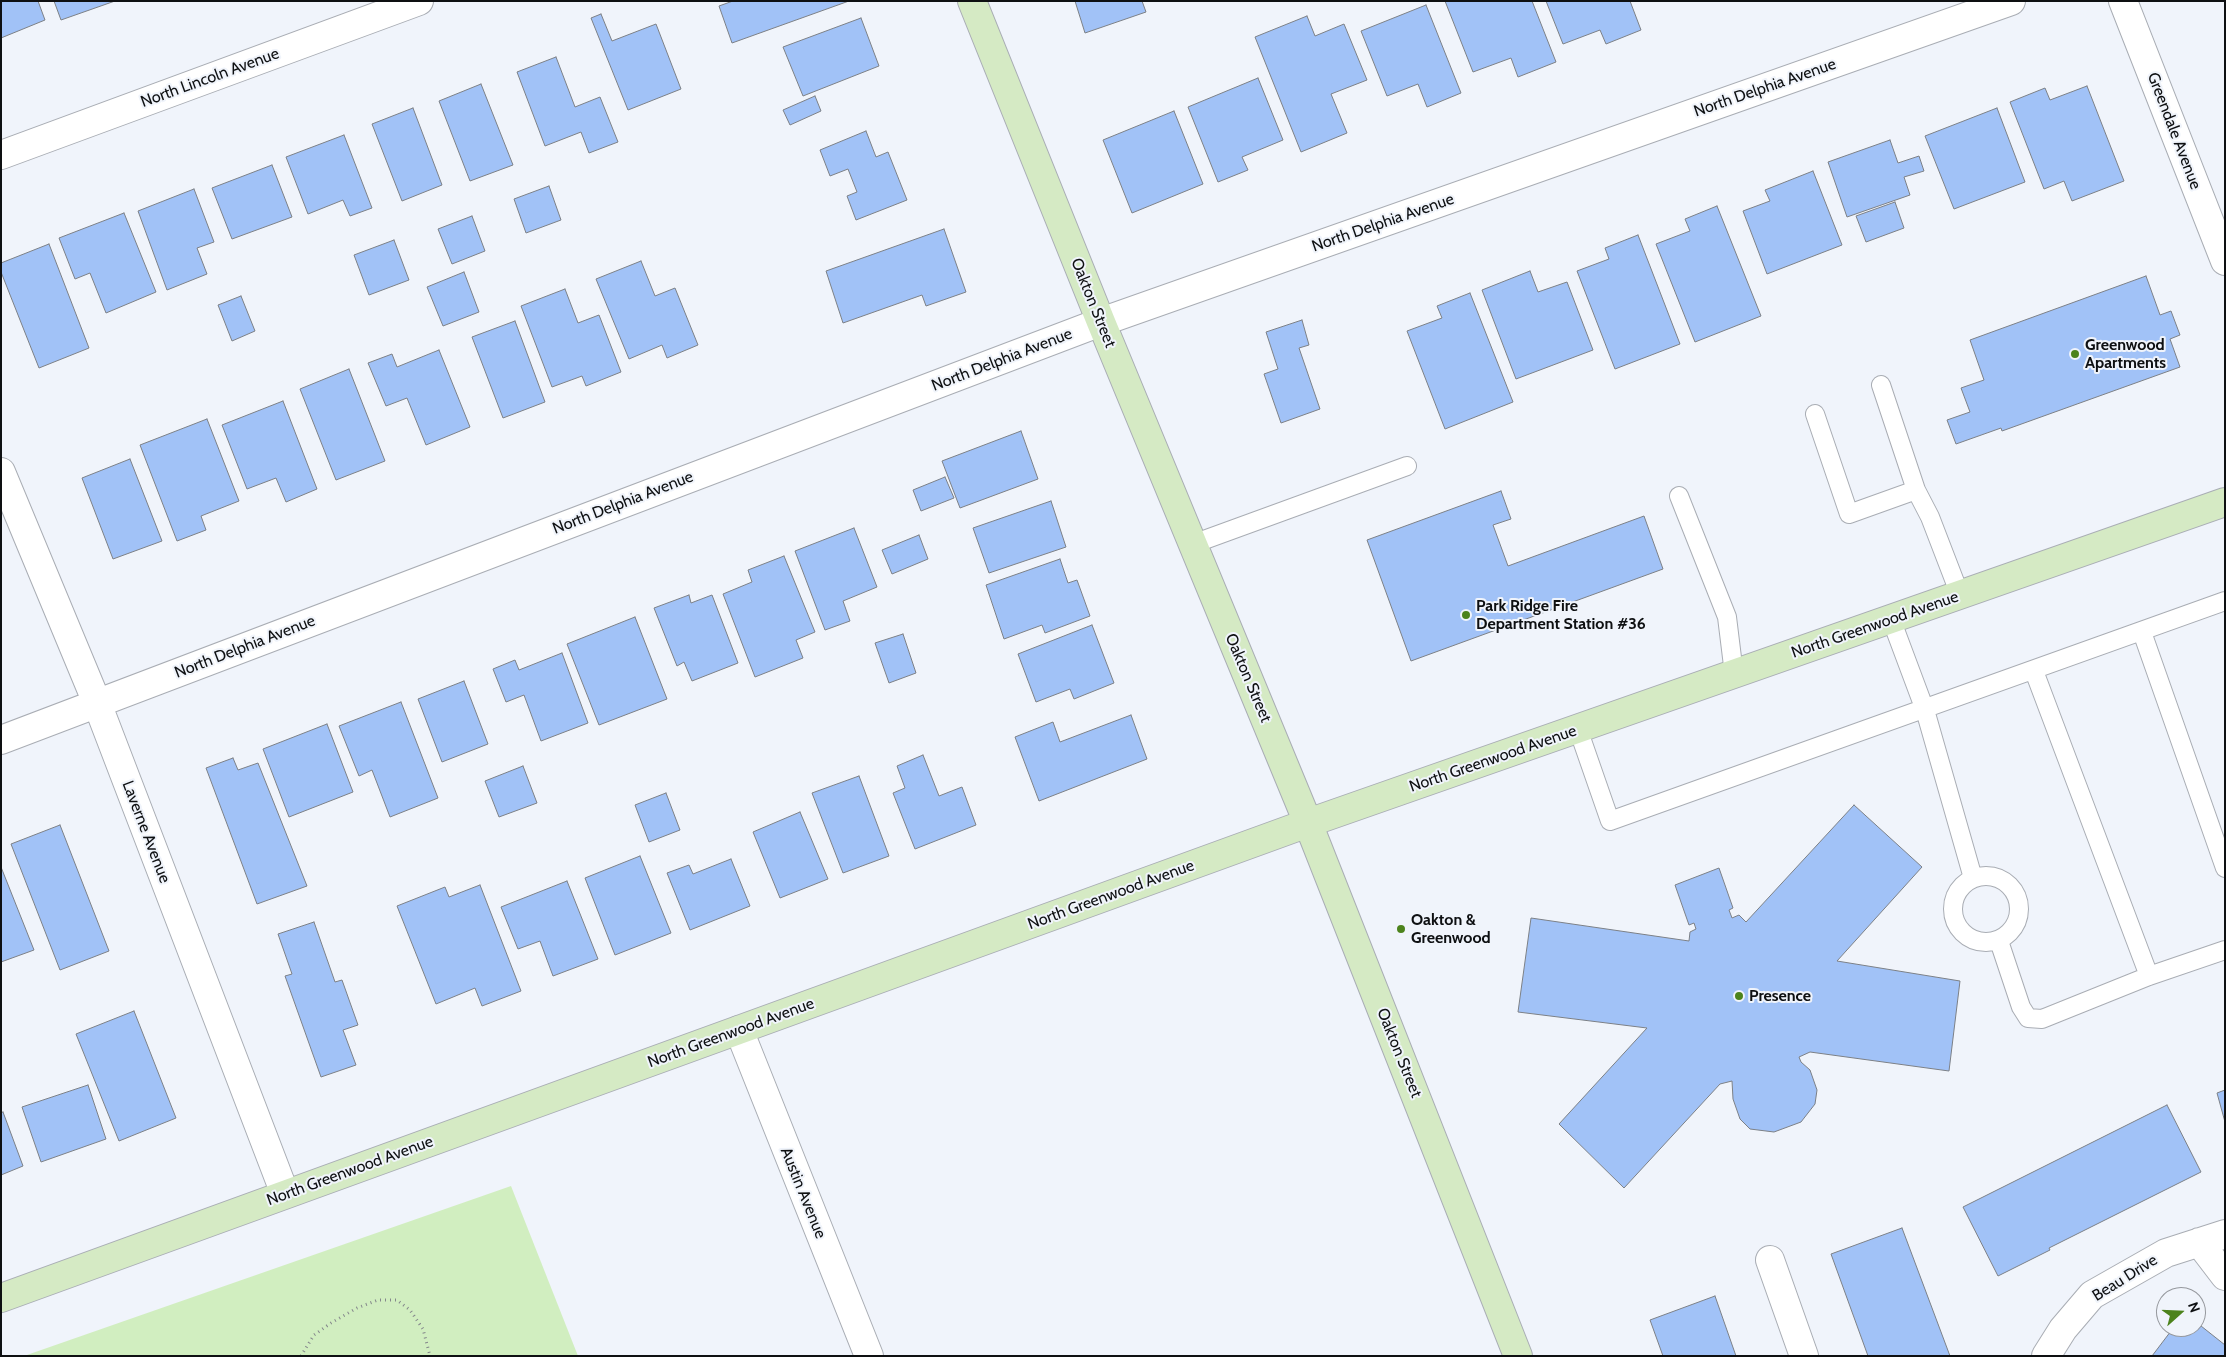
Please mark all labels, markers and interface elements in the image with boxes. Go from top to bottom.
street label: North Lincoln Avenue [138,44,282,112]
street label: North Delphia Avenue [1691,55,1839,121]
street label: Greendale Avenue [2143,70,2205,192]
street label: North Delphia Avenue [1309,190,1457,256]
street label: Oakton Street [1066,255,1120,351]
street label: North Delphia Avenue [929,324,1075,396]
place label: Greenwood Apartments [2085,335,2166,373]
marker: Greenwood Apartments [2069,348,2081,360]
street label: North Delphia Avenue [550,467,696,539]
street label: North Greenwood Avenue [1789,587,1961,663]
place label: Park Ridge Fire Department Station #36 [1476,596,1646,634]
marker: Park Ridge Fire Department Station #36 [1460,609,1472,621]
street label: North Delphia Avenue [172,611,318,683]
street label: Oakton Street [1221,631,1275,725]
street label: North Greenwood Avenue [1407,721,1579,797]
street label: Laverne Avenue [118,778,174,886]
street label: North Greenwood Avenue [1025,856,1197,934]
place label: Oakton & Greenwood [1411,910,1491,948]
marker: Oakton & Greenwood [1395,923,1407,935]
place label: Presence [1749,986,1811,1006]
marker: Presence [1733,990,1745,1002]
street label: North Greenwood Avenue [645,994,817,1072]
street label: Oakton Street [1372,1005,1426,1101]
street label: North Greenwood Avenue [264,1132,436,1210]
street label: Austin Avenue [776,1145,830,1241]
street label: Beau Drive [2089,1250,2161,1306]
north arrow [2156,1287,2206,1337]
text: N [2184,1299,2204,1315]

